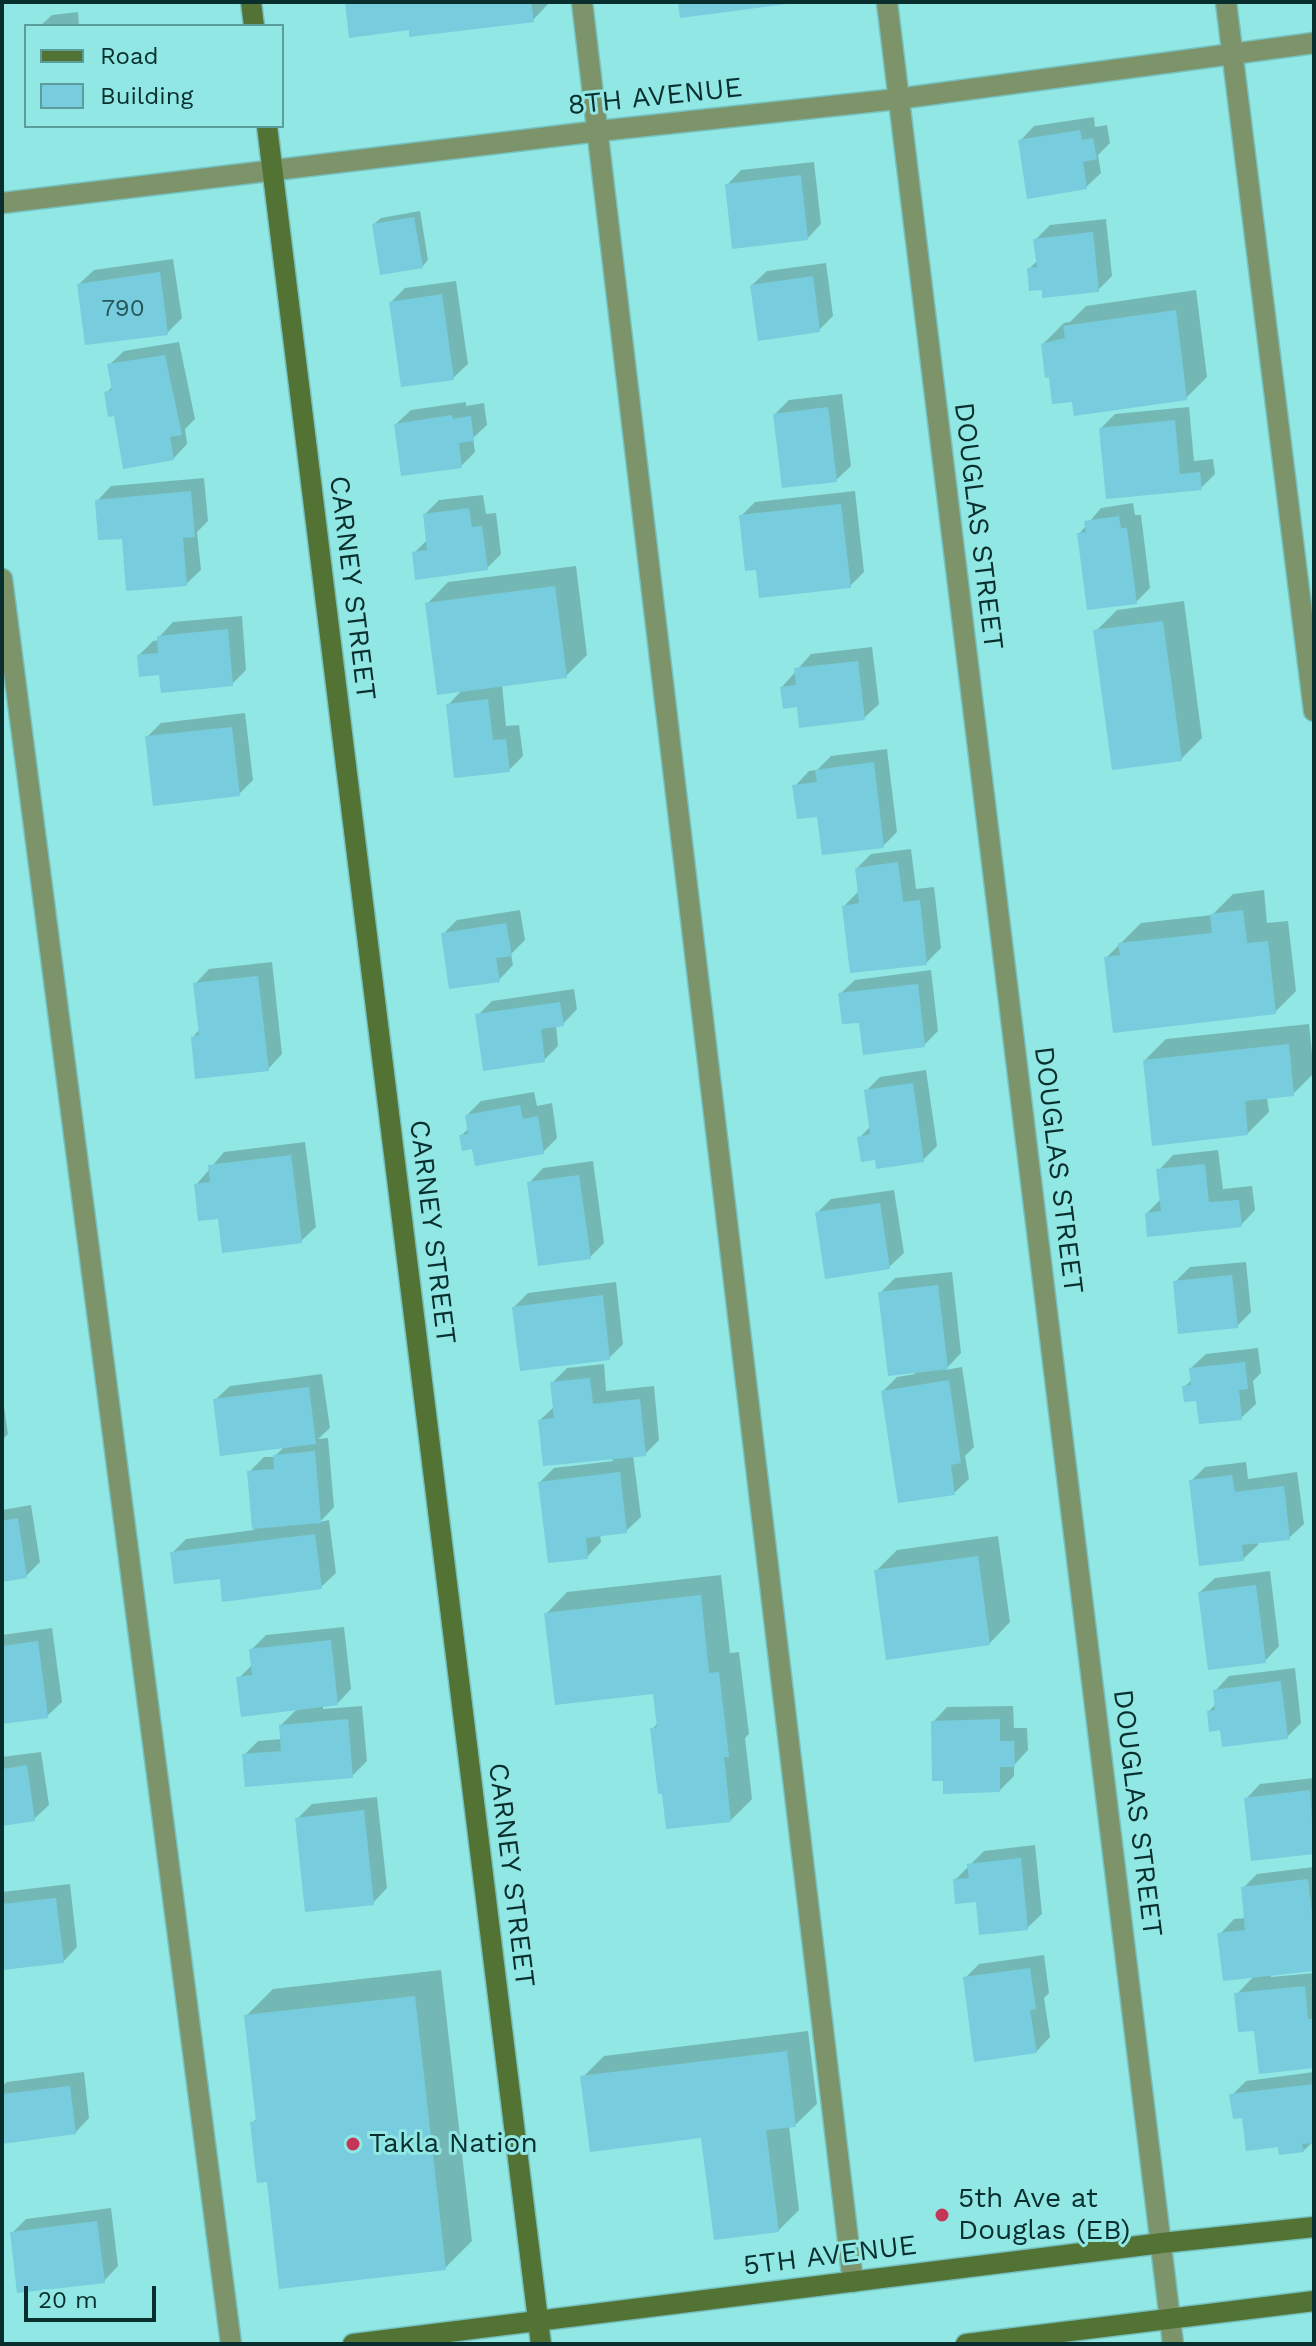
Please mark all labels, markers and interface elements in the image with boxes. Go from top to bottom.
legend [24,24,284,128]
text: Road [100,42,159,70]
street label: 8TH AVENUE [566,71,744,123]
text: Building [100,82,193,110]
house number: 790 [101,295,145,323]
street label: DOUGLAS STREET [946,400,1010,652]
street label: CARNEY STREET [322,474,382,702]
street label: DOUGLAS STREET [1026,1044,1090,1296]
street label: CARNEY STREET [402,1118,462,1346]
street label: DOUGLAS STREET [1105,1687,1169,1939]
street label: CARNEY STREET [481,1761,541,1989]
place label: Takla Nation [369,2127,538,2161]
marker: Takla Nation [344,2135,362,2153]
place label: 5th Ave at Douglas (EB) [958,2182,1130,2248]
marker: 5th Ave at Douglas (EB) [933,2206,951,2224]
street label: 5TH AVENUE [741,2229,919,2283]
scale bar [28,2270,160,2320]
text: 20 m [38,2286,98,2314]

